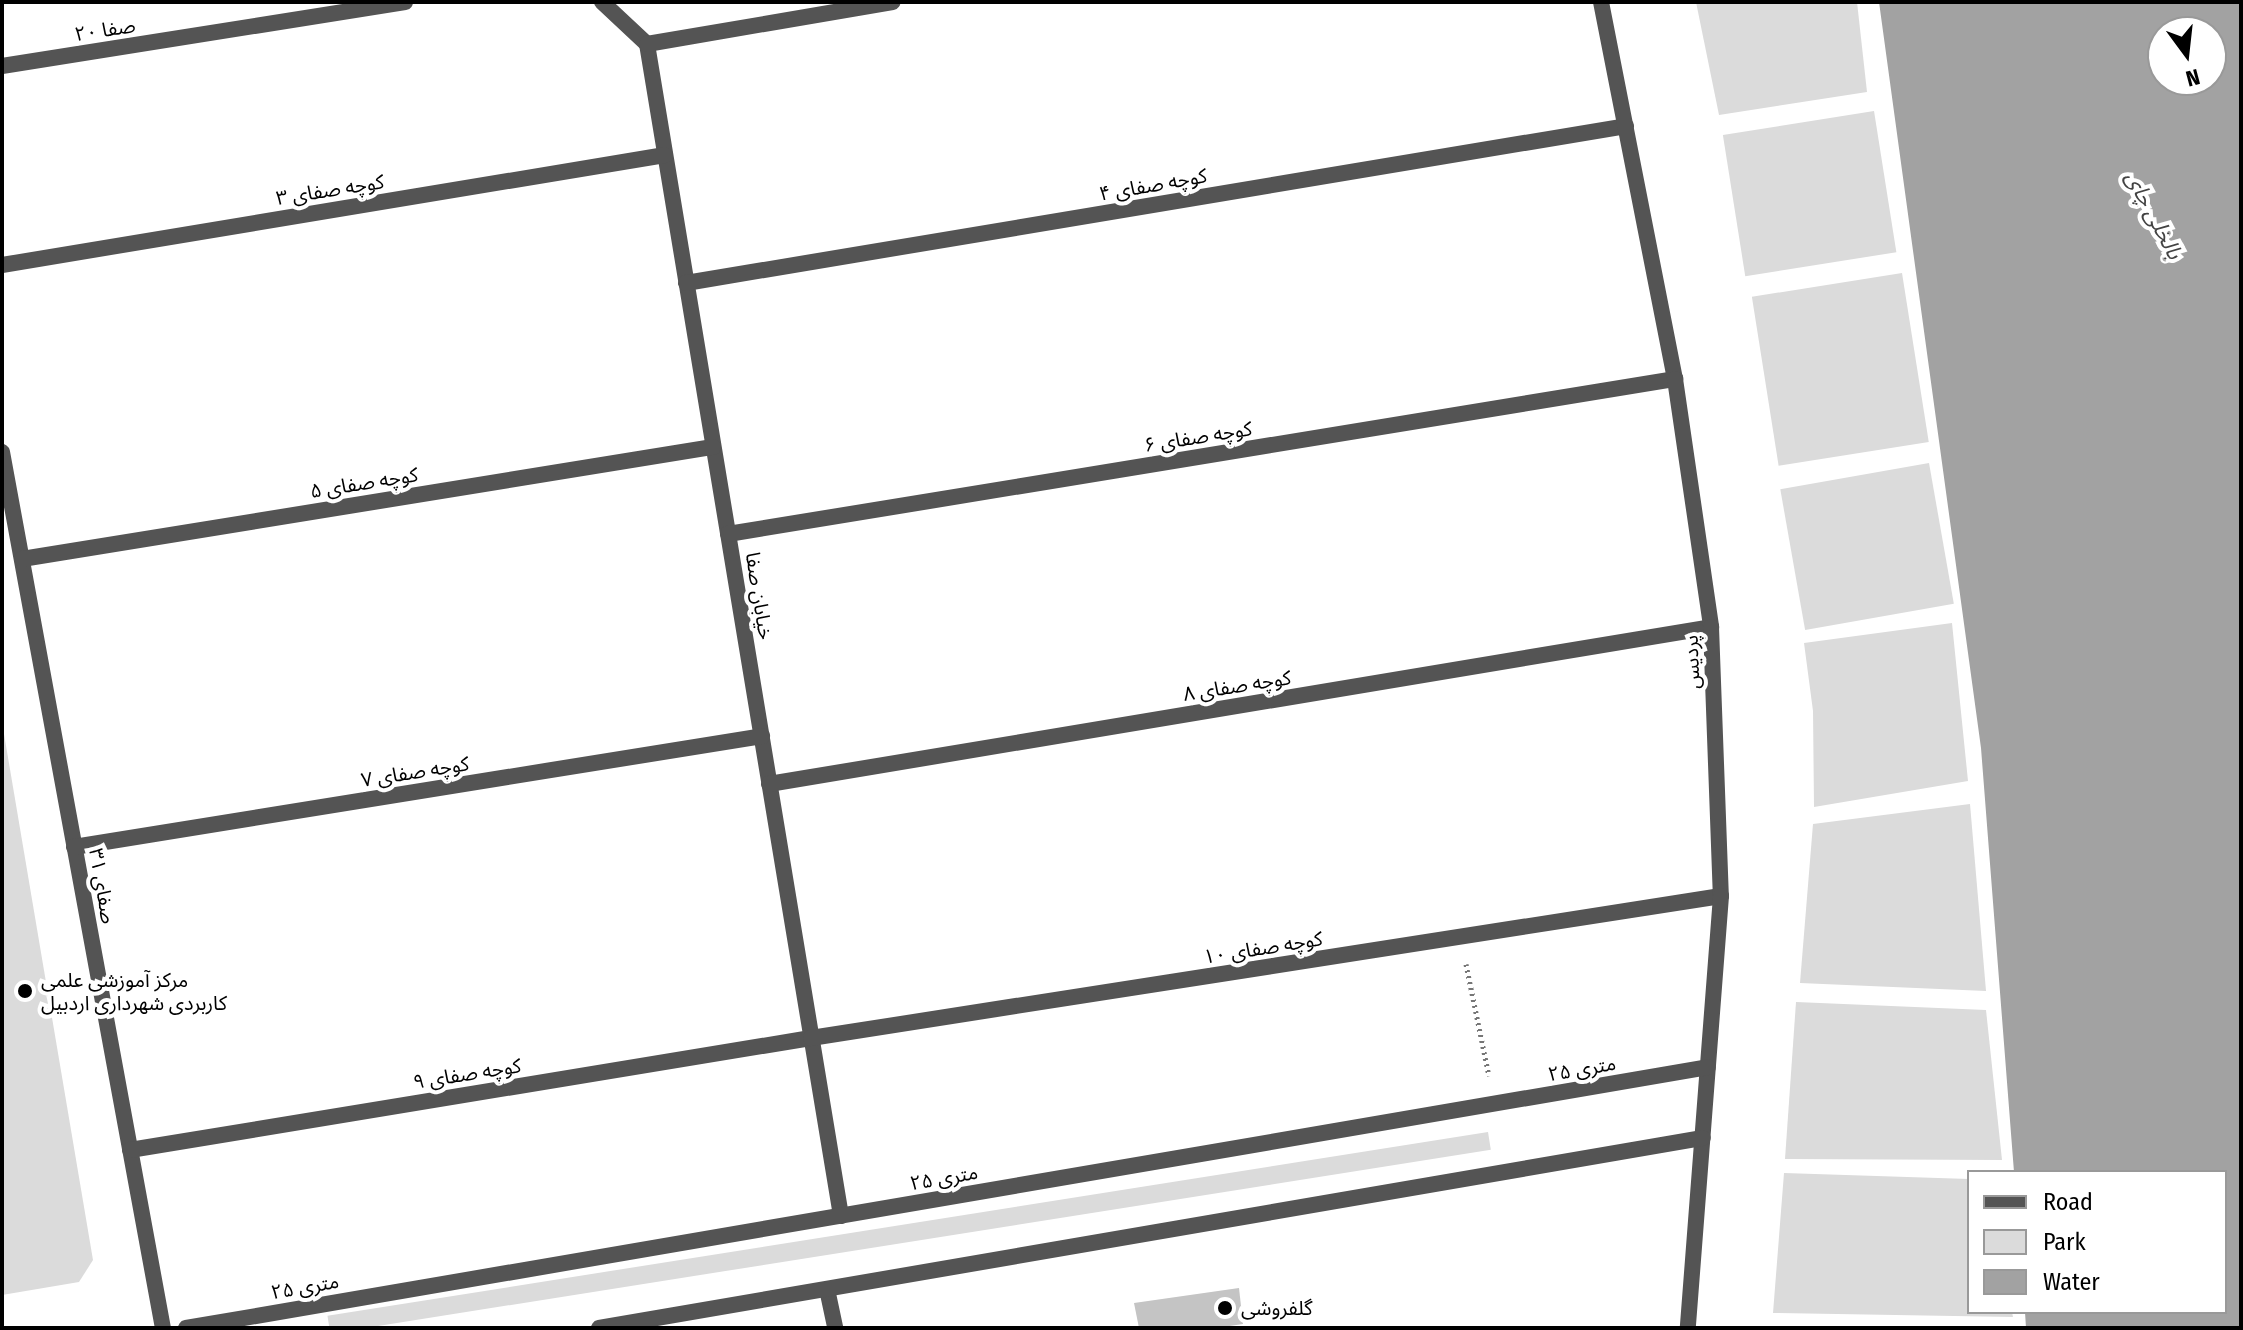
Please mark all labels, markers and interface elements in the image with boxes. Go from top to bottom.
street label: صفا ۲۰ [73,13,137,47]
north arrow [2147,16,2227,96]
text: N [2183,63,2203,92]
street label: کوچه صفای ۴ [1097,164,1209,206]
water label: بالخلی چای [2120,166,2188,264]
street label: کوچه صفای ۳ [274,170,386,210]
street label: کوچه صفای ۶ [1142,417,1254,457]
street label: کوچه صفای ۵ [308,463,420,503]
street label: خیابان صفا [740,550,778,642]
street label: پردیس [1679,634,1705,690]
street label: کوچه صفای ۸ [1181,666,1293,706]
street label: کوچه صفای ۷ [359,752,471,792]
street label: صفای ۳۱ [84,846,120,926]
street label: کوچه صفای ۱۰ [1202,927,1324,969]
place label: مرکز آموزشی علمی کاربردی شهرداری اردبیل [41,968,227,1015]
marker: مرکز آموزشی علمی کاربردی شهرداری اردبیل [16,982,34,1000]
street label: ۲۵ متری [1546,1051,1618,1087]
street label: کوچه صفای ۹ [411,1054,523,1094]
street label: ۲۵ متری [908,1160,980,1196]
legend [1967,1170,2227,1314]
text: Road [2043,1188,2093,1216]
text: Park [2043,1228,2086,1256]
text: Water [2043,1268,2100,1296]
street label: ۲۵ متری [269,1269,341,1305]
place label: گلفروشی [1241,1296,1312,1320]
marker: گلفروشی [1216,1299,1234,1317]

